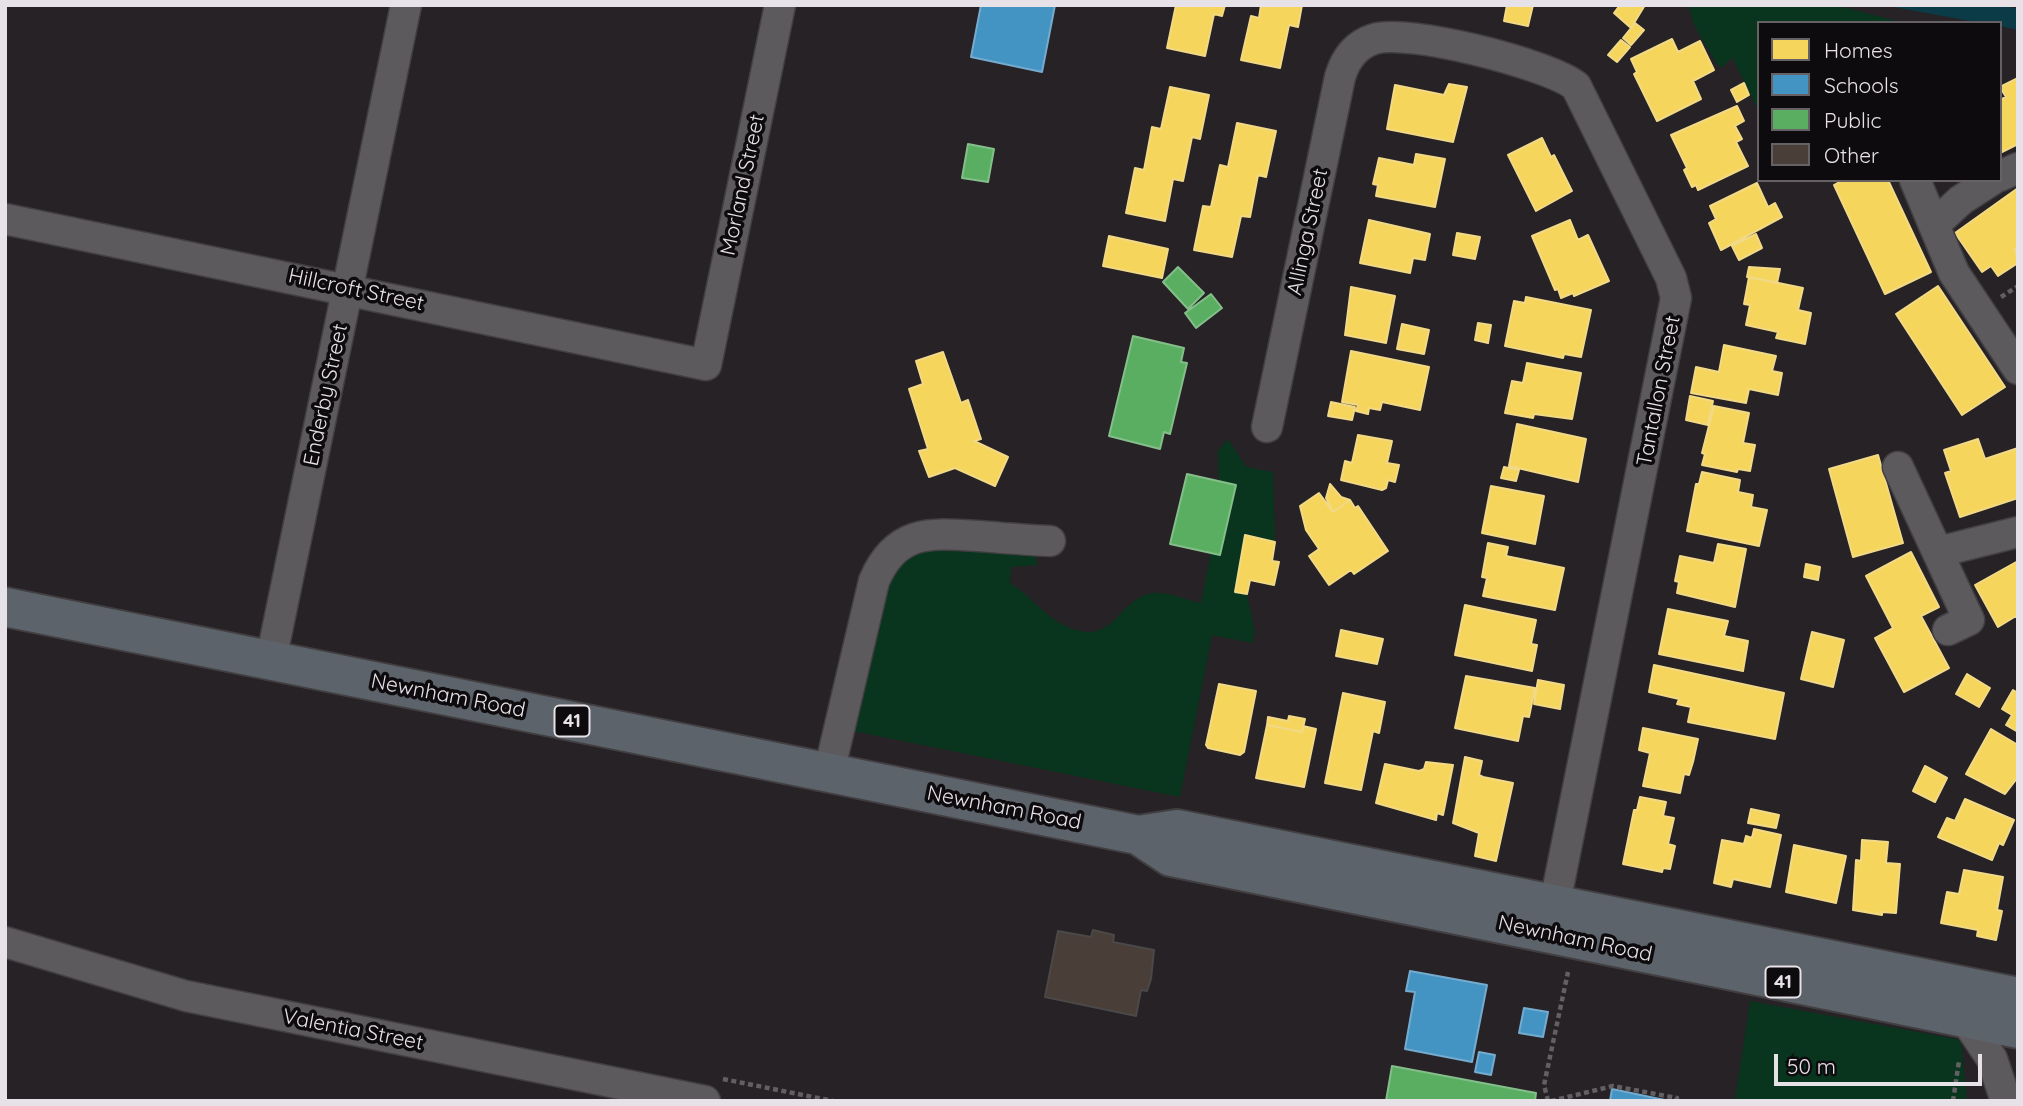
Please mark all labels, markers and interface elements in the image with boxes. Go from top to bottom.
legend [1757,21,2002,182]
text: Homes [1824,37,1893,63]
text: Schools [1824,72,1899,98]
text: Public [1824,107,1881,133]
street label: Morland Street [716,112,770,258]
text: Other [1824,142,1879,168]
street label: Allinga Street [1282,166,1334,298]
street label: Hillcroft Street [286,263,426,317]
street label: Tantallon Street [1632,314,1686,468]
street label: Enderby Street [299,322,353,468]
street label: Newnham Road [369,669,527,723]
road number: 41 [554,706,590,736]
street label: Newnham Road [925,781,1083,835]
street label: Newnham Road [1496,910,1654,968]
road number: 41 [1766,966,1800,998]
street label: Valentia Street [281,1004,425,1056]
scale bar [1778,1040,1986,1084]
text: 50 m [1787,1053,1836,1079]

